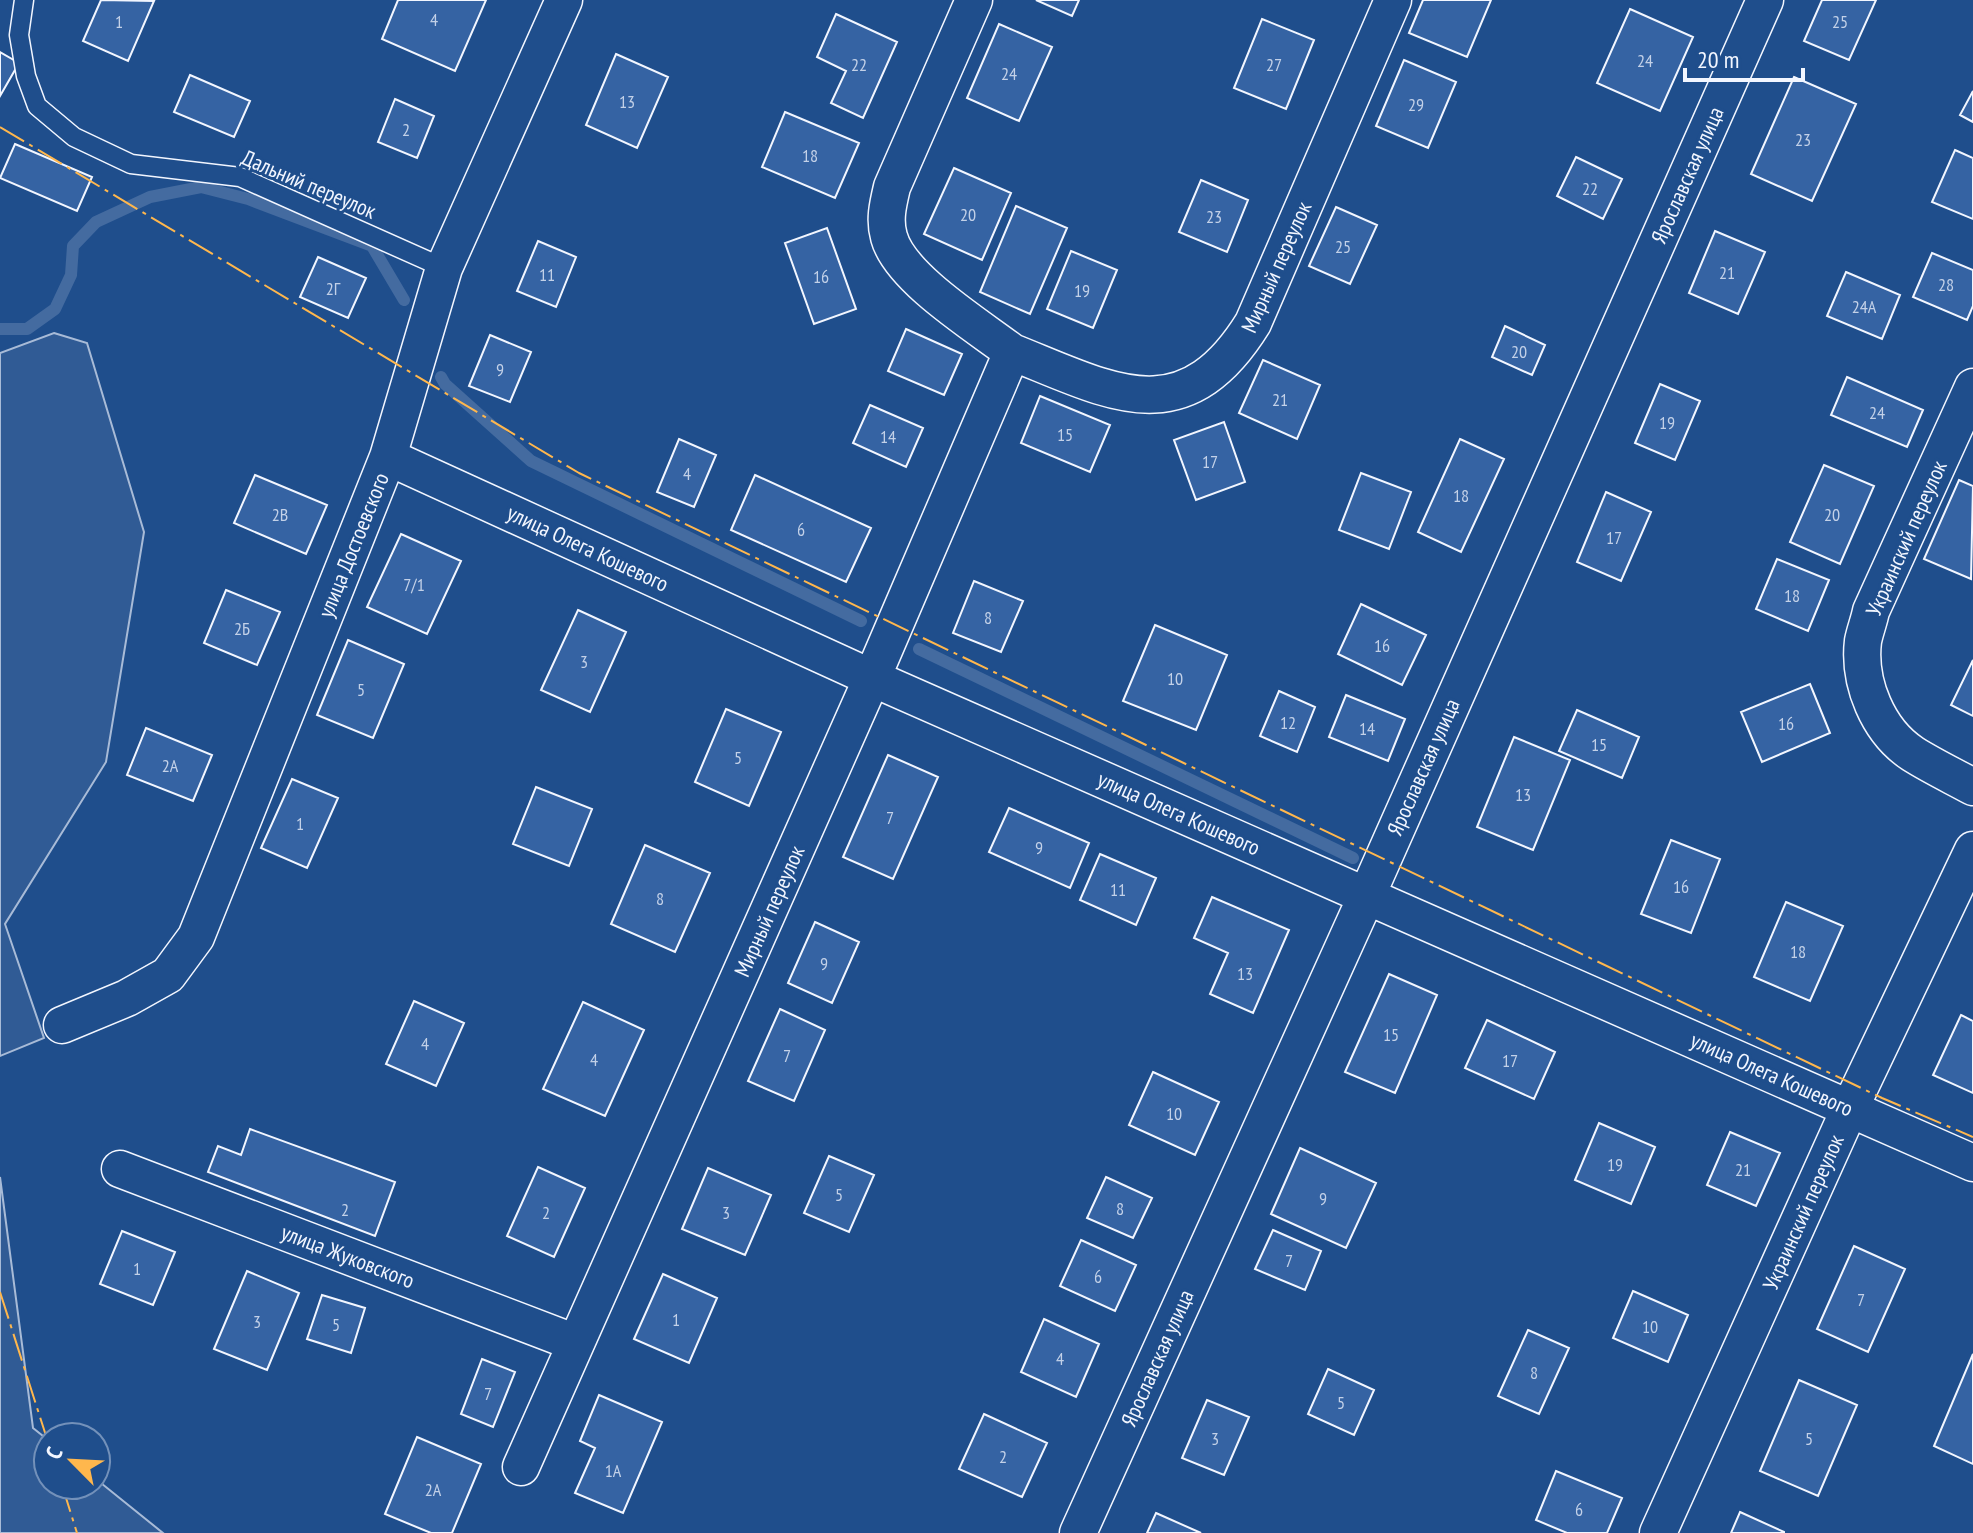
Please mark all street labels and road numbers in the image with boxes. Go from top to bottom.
street label: Ярославская улица [1644,102,1730,248]
street label: Дальний переулок [238,143,381,225]
street label: Мирный переулок [1235,197,1318,337]
street label: Украинский переулок [1859,455,1953,620]
street label: улица Достоевского [311,468,395,622]
street label: улица Олега Кошевого [503,498,673,598]
street label: Ярославская улица [1380,694,1466,840]
street label: улица Олега Кошевого [1093,765,1265,861]
street label: Мирный переулок [728,841,811,981]
street label: улица Олега Кошевого [1686,1026,1858,1122]
street label: Украинский переулок [1756,1129,1850,1294]
street label: улица Жуковского [277,1218,419,1294]
street label: Ярославская улица [1114,1285,1200,1431]

